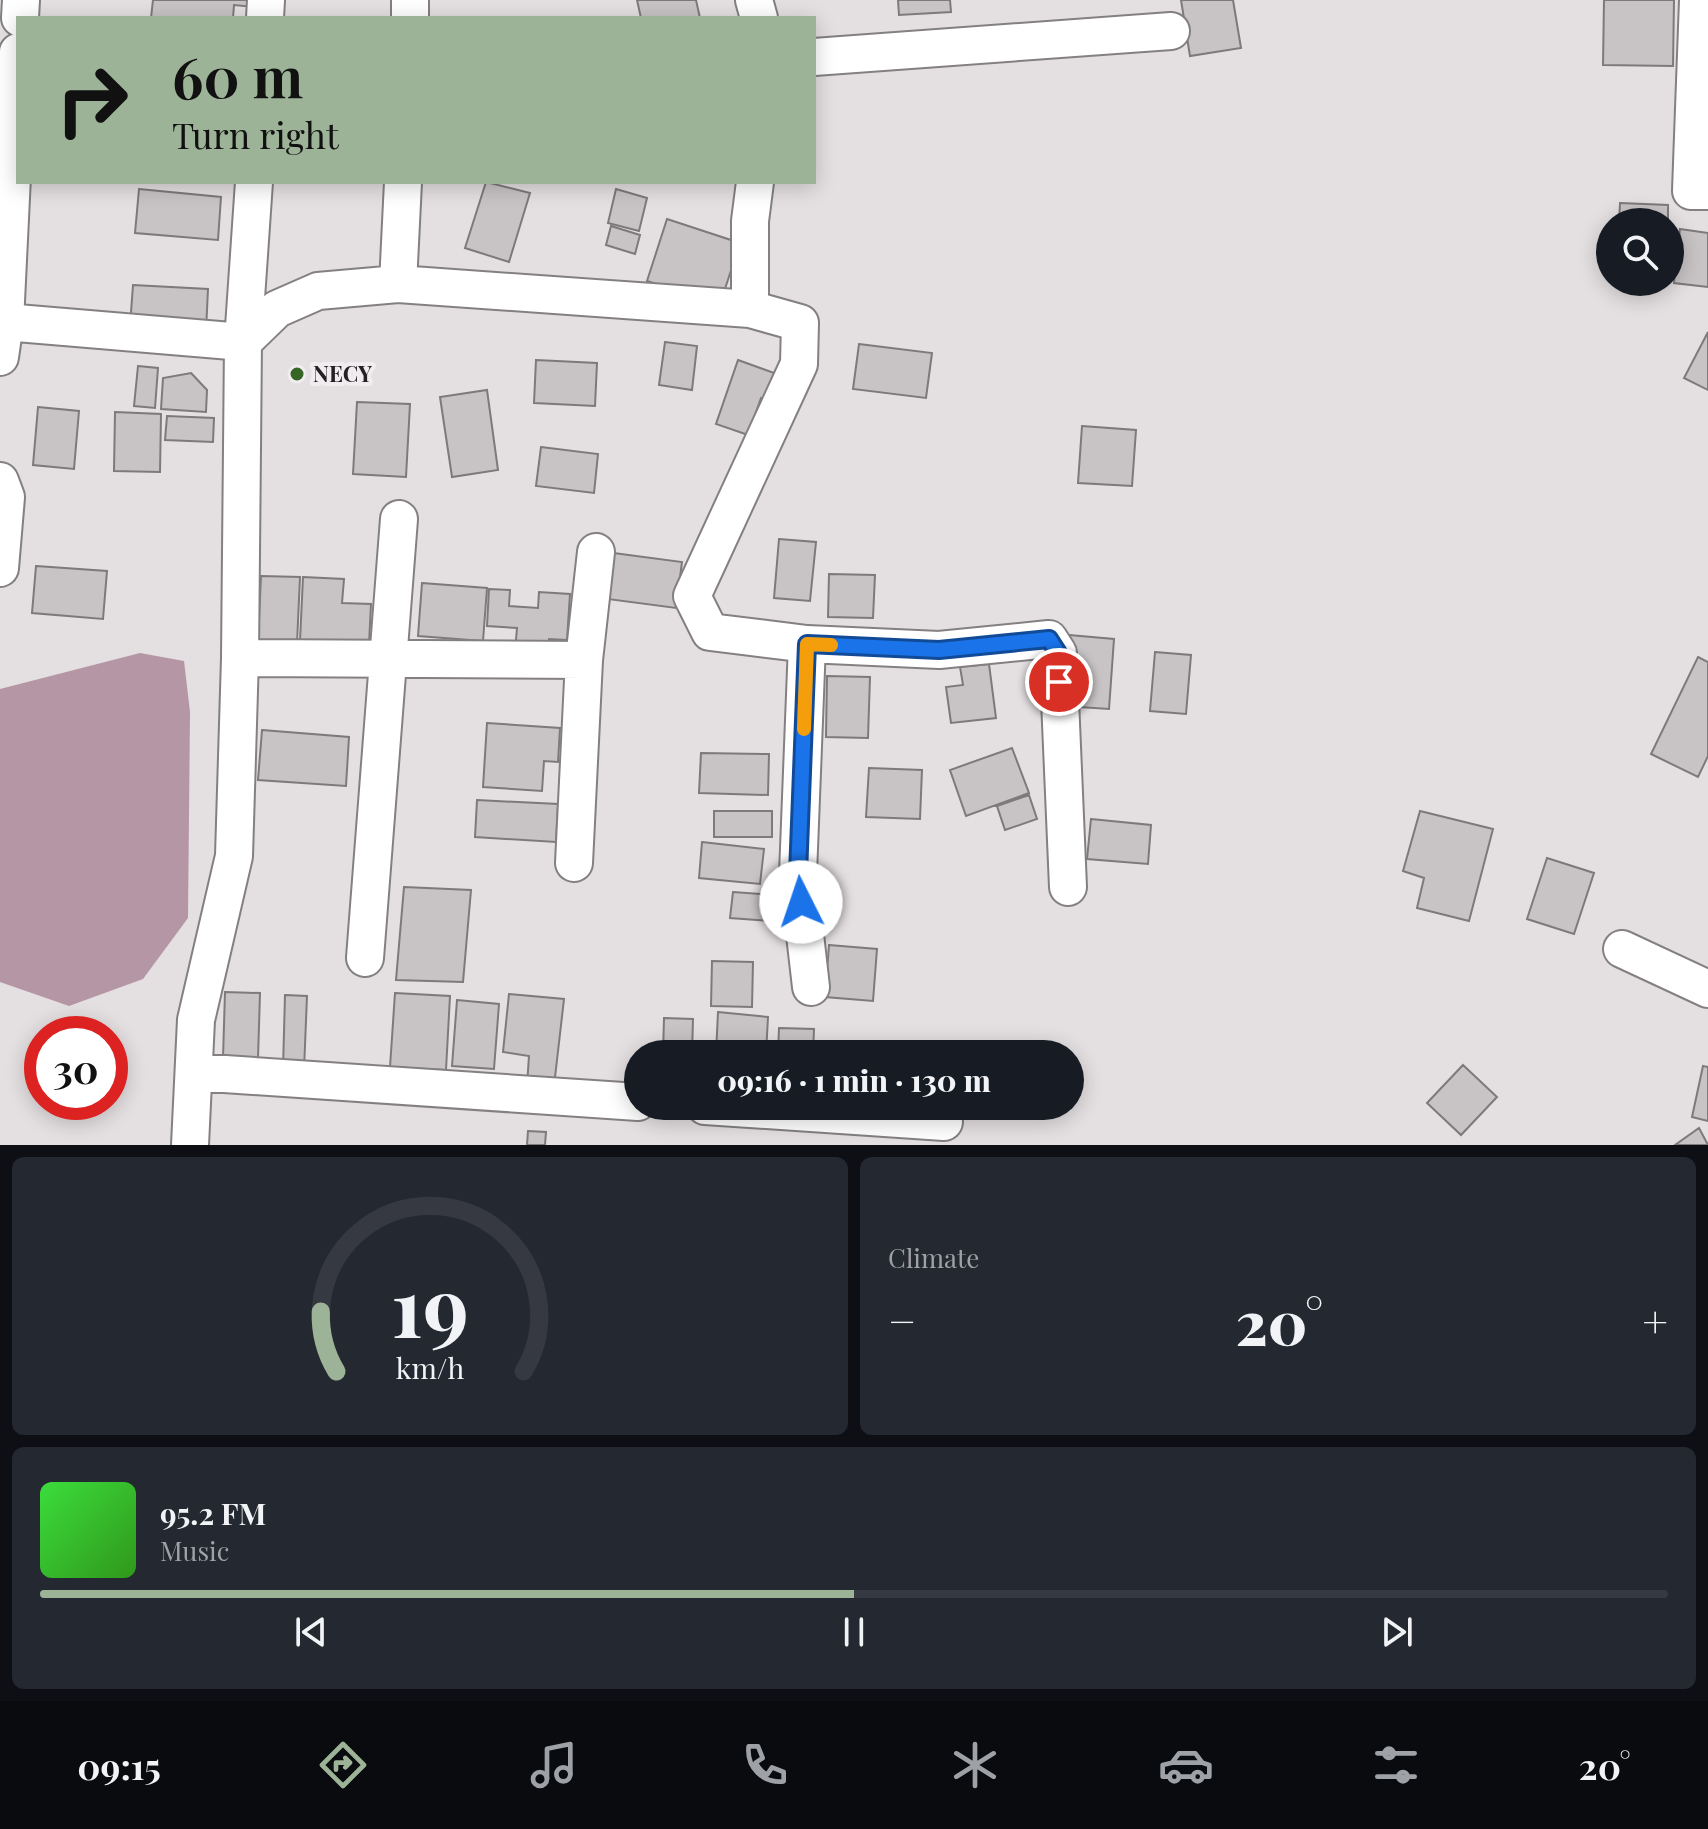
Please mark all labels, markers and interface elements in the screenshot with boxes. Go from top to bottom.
text: 60 m [172,38,303,113]
icon: right [40,48,144,152]
text: Turn right [172,110,339,158]
map controls [1596,208,1684,296]
button: search [1596,208,1684,296]
place label: NECY [313,358,372,388]
marker: NECY [288,365,306,383]
pin [1025,648,1093,716]
icon: arrive [1037,660,1081,704]
position arrow [759,860,843,944]
speed limit sign: 30 [24,1016,128,1120]
text: 09:16 · 1 min · 130 m [717,1060,991,1100]
text: Climate [888,1240,979,1275]
text: 19 [391,1248,469,1359]
text: 20° [1235,1280,1323,1360]
text: − [888,1290,916,1349]
text: + [1642,1290,1668,1349]
text: km/h [396,1348,464,1386]
text: 95.2 FM [160,1493,266,1533]
text: Music [160,1533,229,1568]
icon: previous [289,1610,333,1654]
icon: pause [832,1610,876,1654]
icon: next [1375,1610,1419,1654]
icon: directions [315,1737,371,1793]
icon: music [526,1737,582,1793]
icon: phone [737,1737,793,1793]
icon: climate [947,1737,1003,1793]
icon: car [1158,1737,1214,1793]
icon: filters [1368,1737,1424,1793]
text: 09:15 [77,1741,161,1789]
text: 20° [1579,1741,1631,1789]

